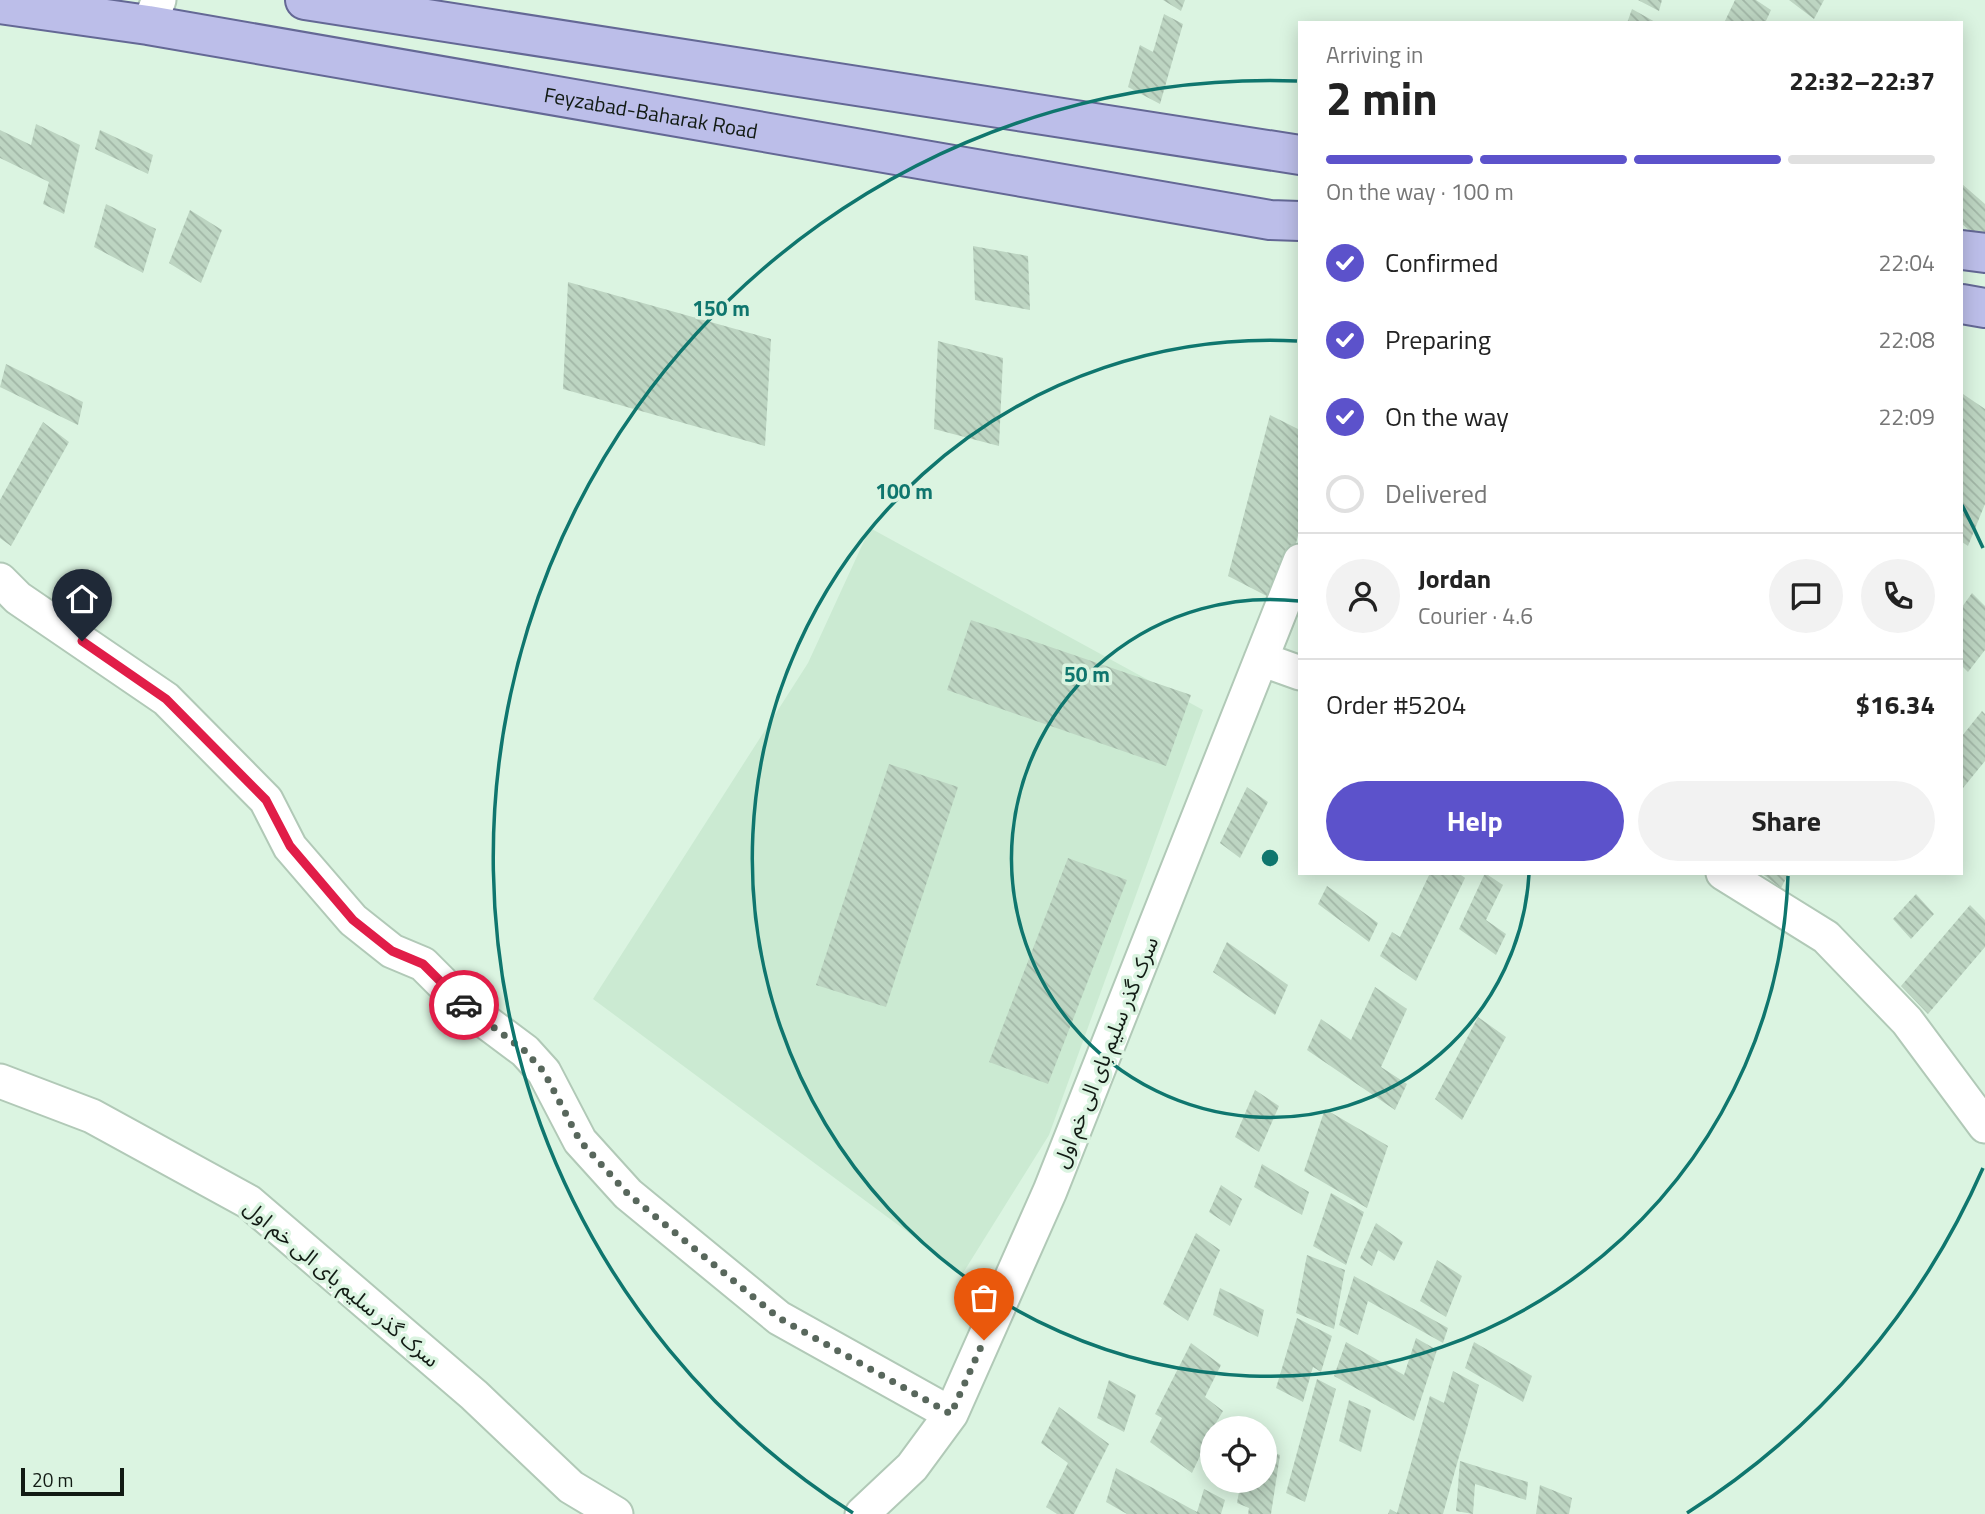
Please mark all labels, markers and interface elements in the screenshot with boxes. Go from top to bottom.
text: Arriving in [1326,37,1423,72]
text: 22:32–22:37 [1789,61,1935,100]
text: 2 min [1326,63,1438,133]
street label: Feyzabad-Baharak Road [542,78,760,147]
text: On the way · 100 m [1326,174,1514,209]
text: Confirmed [1385,243,1499,282]
icon: check [1326,244,1364,282]
text: 22:04 [1878,245,1935,280]
text: 150 m [692,292,750,324]
text: Preparing [1385,320,1491,359]
icon: check [1326,321,1364,359]
text: 22:08 [1878,322,1935,357]
text: On the way [1385,397,1509,436]
icon: check [1326,398,1364,436]
text: 22:09 [1878,399,1935,434]
text: Delivered [1385,474,1488,513]
text: 100 m [875,475,933,507]
button: person [1326,559,1400,633]
text: Jordan [1418,559,1491,598]
button: chat [1769,559,1843,633]
button: phone [1861,559,1935,633]
pin [52,569,112,641]
icon: home [63,580,101,618]
text: Courier · 4.6 [1418,598,1533,633]
text: 50 m [1064,658,1110,690]
text: Order #5204 [1326,685,1466,724]
text: $16.34 [1856,685,1935,724]
button: Help [1326,781,1624,861]
button: Share [1638,781,1935,861]
centre of rings [1258,846,1282,870]
street label: سرک گذر سلیم بای الی خم اول [1044,932,1166,1172]
courier [429,970,499,1040]
icon: car [445,986,483,1024]
street label: سرک گذر سلیم بای الی خم اول [237,1191,447,1375]
pin [954,1268,1014,1340]
icon: bag [965,1279,1003,1317]
map controls [1200,1416,1277,1493]
button: locate [1200,1416,1277,1493]
scale bar [21,1465,124,1497]
text: 20 m [32,1465,73,1494]

